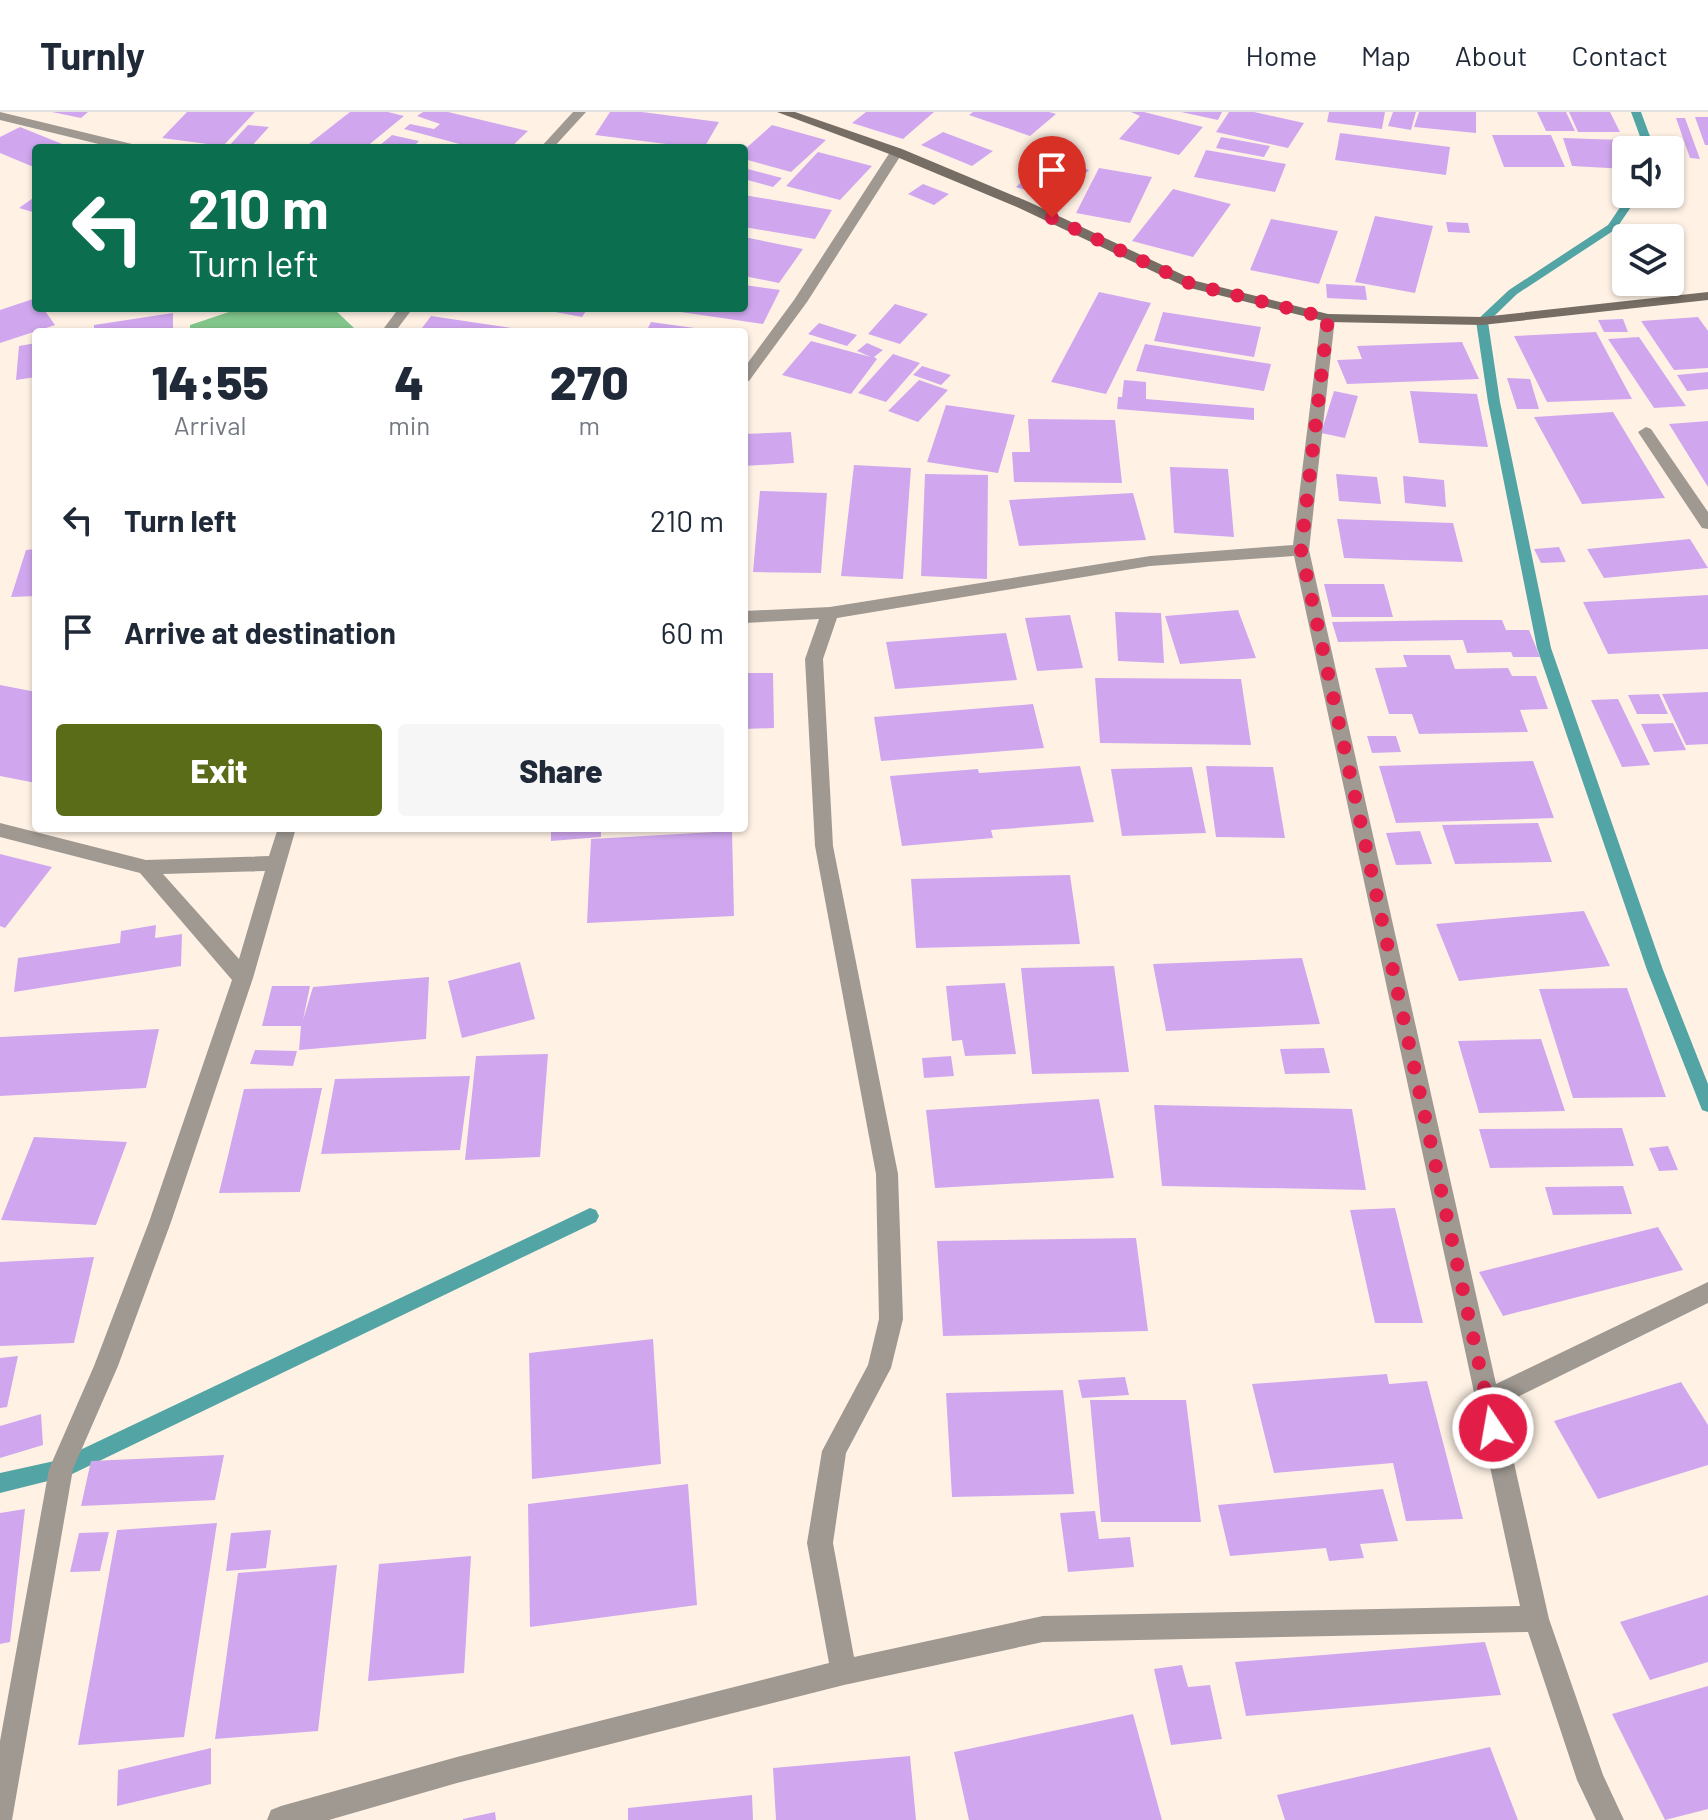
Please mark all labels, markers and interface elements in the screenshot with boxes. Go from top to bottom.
text: Turnly [40,32,145,78]
text: Home [1246,38,1317,72]
text: Map [1361,38,1411,72]
text: About [1455,38,1527,72]
text: Contact [1571,38,1668,72]
pin [1018,136,1086,218]
map controls [1612,136,1684,296]
button: sound [1612,136,1684,208]
icon: arrive [1030,148,1074,192]
text: 210 m [188,173,329,240]
icon: left [56,176,160,280]
button: layers [1612,224,1684,296]
text: Turn left [188,241,319,284]
text: 14:55 [151,352,269,410]
text: 4 [394,352,424,410]
text: 270 [550,352,629,410]
text: Arrival [174,409,246,440]
text: min [388,409,430,440]
text: m [578,409,600,440]
icon: left [56,498,100,542]
text: Turn left [124,502,237,538]
text: 210 m [650,502,724,538]
icon: arrive [56,610,100,654]
text: Arrive at destination [124,614,396,650]
text: 60 m [661,614,724,650]
button: Exit [56,724,382,816]
button: Share [398,724,724,816]
position arrow [1451,1386,1535,1470]

